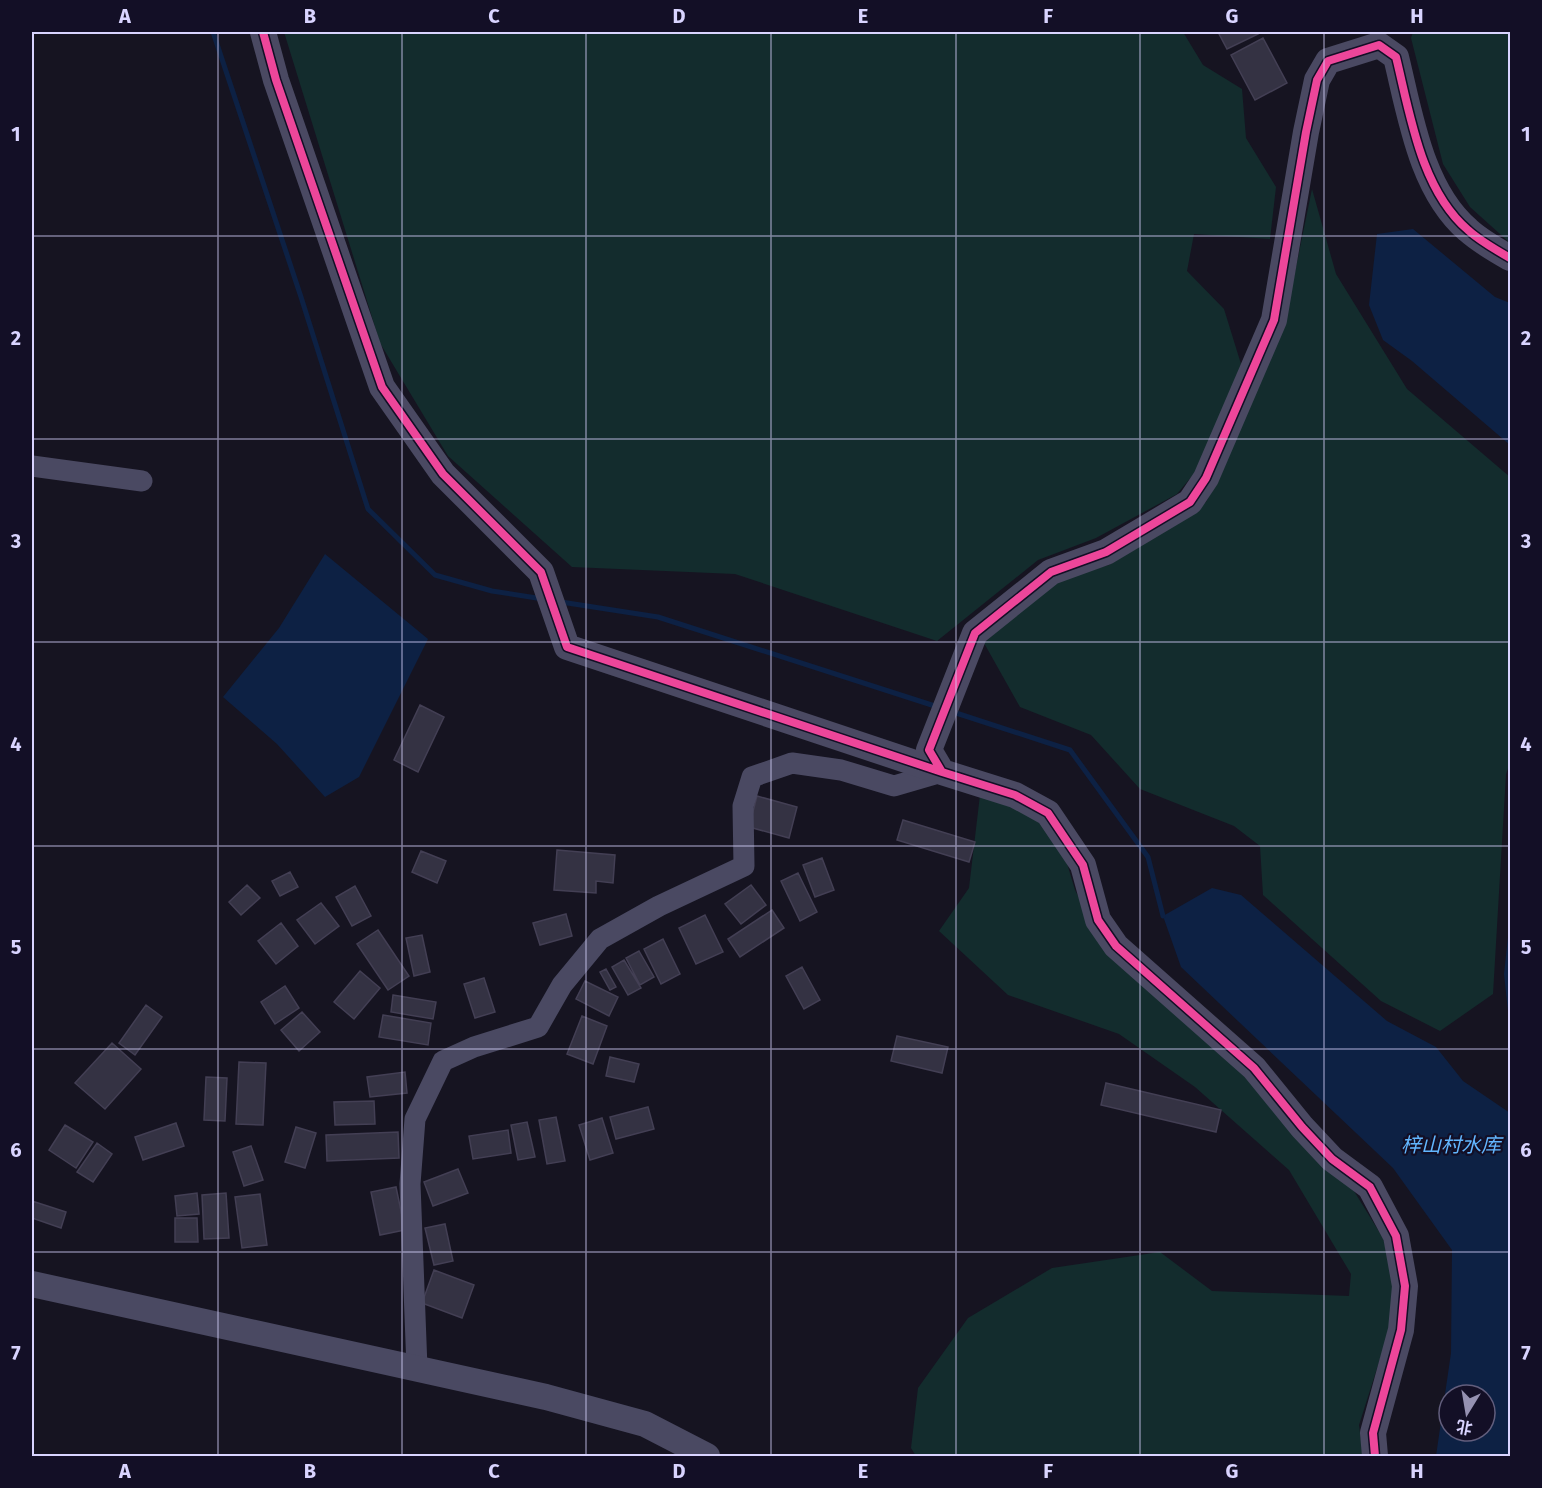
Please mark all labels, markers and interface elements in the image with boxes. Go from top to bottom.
text: A [118,4,132,28]
text: B [304,4,316,28]
text: C [488,4,500,28]
text: D [672,4,686,28]
text: E [858,4,868,28]
text: F [1043,4,1053,28]
text: G [1226,4,1238,28]
text: H [1410,4,1424,28]
text: 1 [11,122,21,146]
text: 1 [1521,122,1531,146]
text: 2 [11,326,21,350]
text: 2 [1521,326,1531,350]
text: 3 [10,529,21,553]
text: 3 [1520,529,1531,553]
text: 4 [10,732,22,756]
text: 4 [1520,732,1532,756]
text: 5 [11,935,22,959]
text: 5 [1521,935,1532,959]
water label: 梓山村水库 [1401,1133,1504,1157]
text: 6 [10,1138,22,1162]
text: 6 [1520,1138,1532,1162]
text: 7 [11,1341,21,1365]
text: 7 [1521,1341,1531,1365]
north arrow [1437,1383,1497,1443]
text: 北 [1455,1416,1474,1438]
text: A [118,1459,132,1483]
text: B [304,1459,316,1483]
text: C [488,1459,500,1483]
text: D [672,1459,686,1483]
text: E [858,1459,868,1483]
text: F [1043,1459,1053,1483]
text: G [1226,1459,1238,1483]
text: H [1410,1459,1424,1483]

